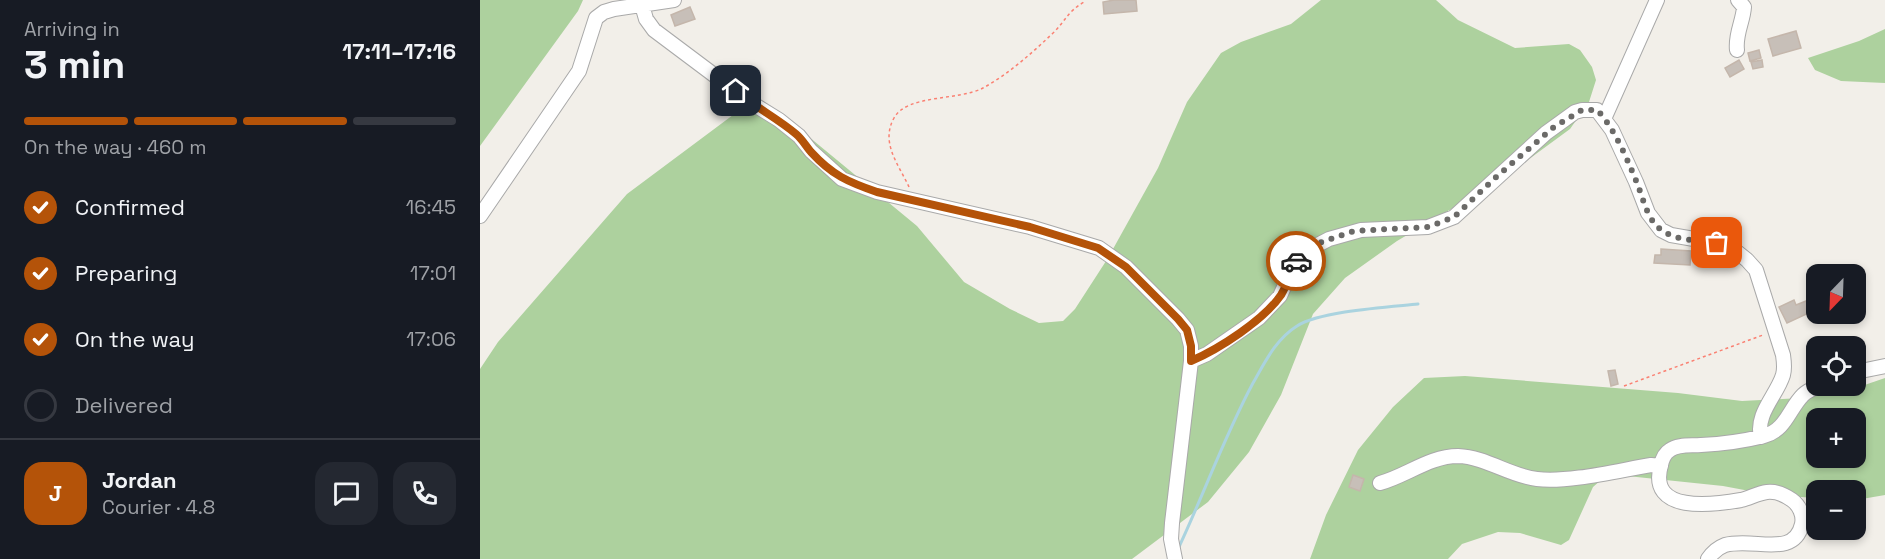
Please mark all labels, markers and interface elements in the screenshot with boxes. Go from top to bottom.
text: Arriving in [24,16,120,42]
text: 17:11–17:16 [342,37,456,65]
text: 3 min [24,40,125,89]
pin [710,65,761,116]
icon: home [719,74,752,107]
text: On the way · 460 m [24,134,206,160]
icon: check [24,191,57,224]
text: Confirmed [75,193,185,221]
text: 16:45 [406,194,456,220]
pin [1691,217,1742,268]
icon: bag [1700,226,1733,259]
courier [1266,231,1326,291]
icon: car [1280,245,1313,278]
icon: check [24,257,57,290]
text: Preparing [75,259,177,287]
text: 17:01 [410,260,456,286]
north arrow [1806,264,1866,324]
map controls [1806,264,1866,540]
icon: check [24,323,57,356]
text: On the way [75,325,194,353]
text: 17:06 [406,326,456,352]
button: locate [1806,336,1866,396]
text: Delivered [75,391,173,419]
button: + [1806,408,1866,468]
button: chat [315,462,378,525]
button: phone [393,462,456,525]
text: Jordan [102,466,177,494]
text: J [49,479,62,507]
button: − [1806,480,1866,540]
text: Courier · 4.8 [102,494,215,520]

